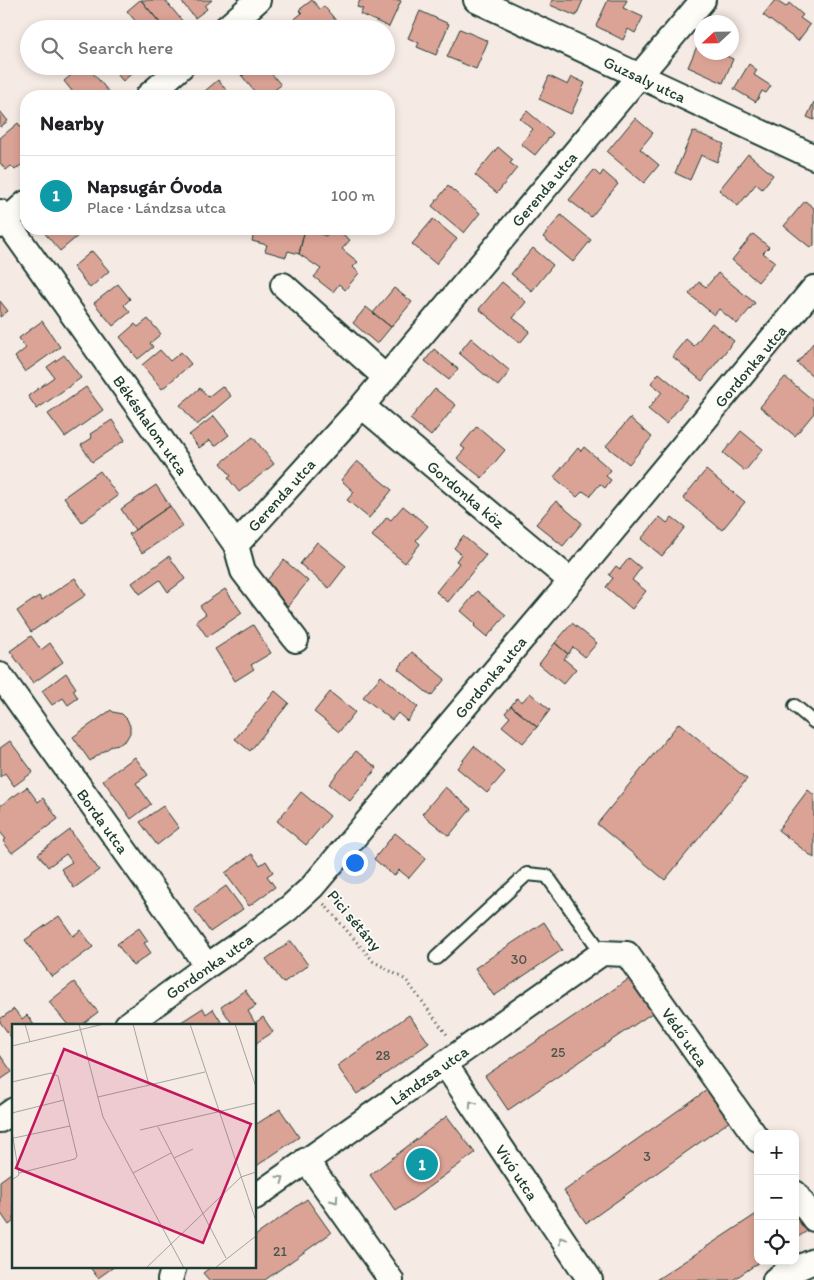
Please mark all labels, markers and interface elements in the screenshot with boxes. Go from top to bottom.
north arrow [694,15,739,60]
search box [20,20,395,75]
icon: search [38,34,66,62]
text: Search here [78,36,173,59]
street label: Guzsaly utca [601,52,690,107]
text: Nearby [40,110,104,135]
street label: Gerenda utca [508,148,581,231]
text: Napsugár Óvoda [87,175,222,198]
text: 1 [52,186,60,205]
text: 100 m [331,186,375,205]
text: Place · Lándzsa utca [87,198,226,217]
street label: Gordonka utca [710,321,790,411]
street label: Békéshalom utca [109,372,193,479]
street label: Gerenda utca [244,455,319,536]
street label: Gordonka köz [423,456,509,533]
street label: Gordonka utca [450,632,530,722]
street label: Borda utca [73,785,133,858]
your location [342,850,368,876]
street label: Pici sétány [324,886,386,955]
street label: Gordonka utca [162,929,257,1003]
house number: 30 [511,951,527,968]
street label: Védő utca [657,1004,712,1070]
inset map [12,1024,256,1268]
street label: Lándzsa utca [387,1041,473,1109]
house number: 25 [551,1044,565,1061]
house number: 28 [375,1047,391,1064]
one-way arrow [469,1101,478,1110]
map controls [754,1130,799,1265]
button: + [754,1130,799,1175]
street label: Vívó utca [491,1141,542,1204]
pin: 1 [406,1145,438,1183]
house number: 3 [643,1148,651,1165]
button: − [754,1175,799,1220]
one-way arrow [275,1176,284,1184]
one-way arrow [329,1194,338,1204]
button: locate [754,1220,799,1265]
one-way arrow [559,1236,569,1245]
house number: 21 [273,1243,287,1260]

